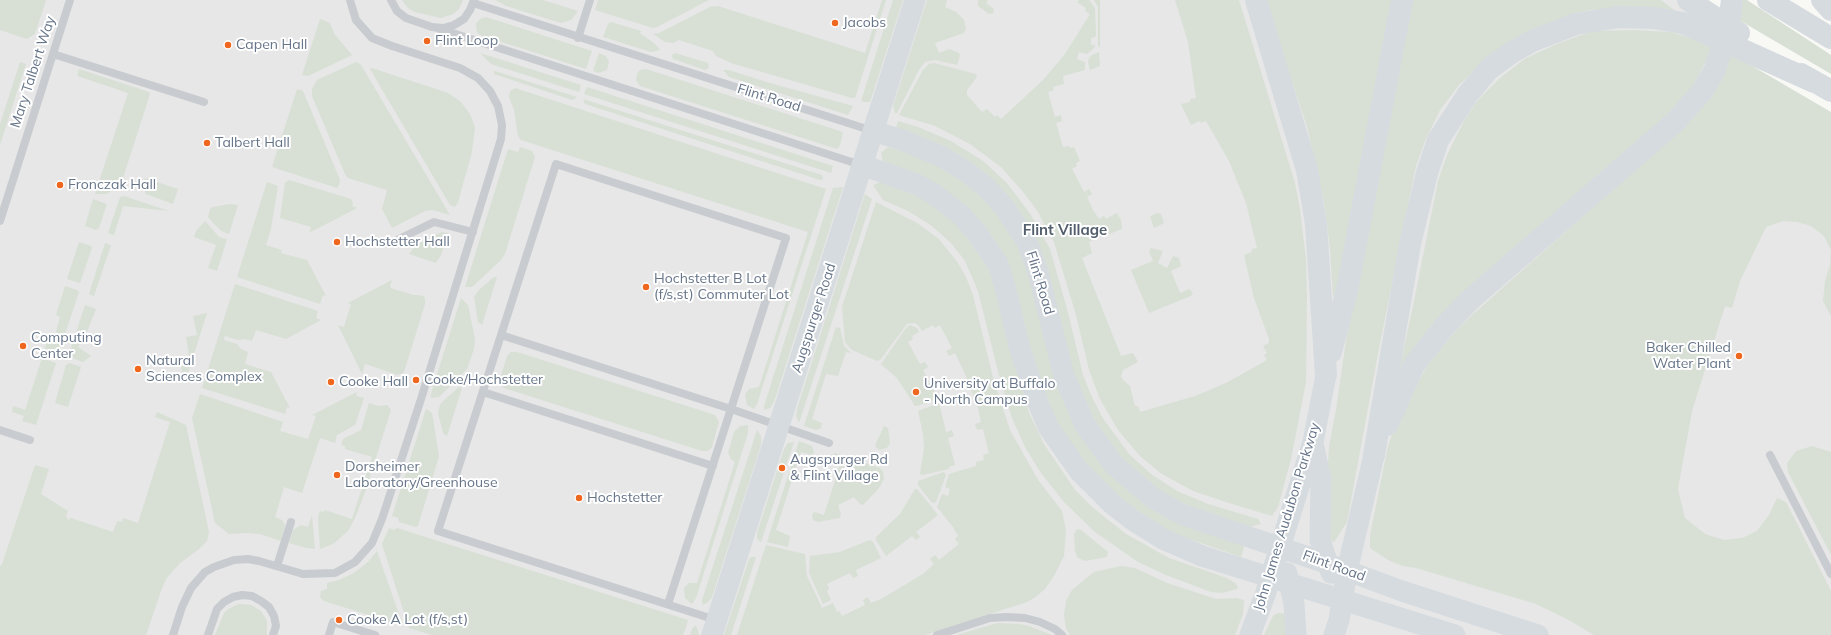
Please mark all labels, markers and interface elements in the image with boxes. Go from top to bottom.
street label: Mary Talbert Way [7,14,59,130]
place label: Jacobs [843,15,886,31]
marker: Jacobs [830,18,840,28]
place label: Flint Loop [435,33,498,49]
marker: Flint Loop [422,36,432,46]
place label: Capen Hall [236,37,307,53]
marker: Capen Hall [223,40,233,50]
street label: Flint Road [735,80,803,116]
place label: Talbert Hall [215,135,290,151]
marker: Talbert Hall [202,138,212,148]
place label: Fronczak Hall [68,177,156,193]
marker: Fronczak Hall [55,180,65,190]
district label: Flint Village [1023,221,1107,239]
place label: Hochstetter Hall [345,234,450,250]
marker: Hochstetter Hall [332,237,342,247]
street label: Flint Road [1022,249,1058,317]
street label: Augspurger Road [788,261,840,375]
place label: Hochstetter B Lot (f/s,st) Commuter Lot [654,271,789,304]
marker: Hochstetter B Lot (f/s,st) Commuter Lot [641,282,651,292]
place label: Computing Center [31,330,102,362]
place label: Baker Chilled Water Plant [1646,340,1731,372]
marker: Computing Center [18,341,28,351]
marker: Baker Chilled Water Plant [1734,351,1744,361]
place label: Natural Sciences Complex [146,353,262,386]
marker: Natural Sciences Complex [133,364,143,374]
place label: Cooke/Hochstetter [424,372,543,388]
place label: Cooke Hall [339,374,408,390]
marker: Cooke/Hochstetter [411,375,421,385]
place label: University at Buffalo - North Campus [924,376,1056,408]
marker: Cooke Hall [326,377,336,387]
marker: University at Buffalo - North Campus [911,387,921,397]
street label: John James Audubon Parkway [1250,421,1324,613]
place label: Augspurger Rd & Flint Village [790,452,888,484]
place label: Dorsheimer Laboratory/Greenhouse [345,459,498,492]
marker: Augspurger Rd & Flint Village [777,463,787,473]
marker: Dorsheimer Laboratory/Greenhouse [332,470,342,480]
place label: Hochstetter [587,490,662,506]
marker: Hochstetter [574,493,584,503]
street label: Flint Road [1300,547,1368,585]
place label: Cooke A Lot (f/s,st) [347,612,468,628]
marker: Cooke A Lot (f/s,st) [334,615,344,625]

